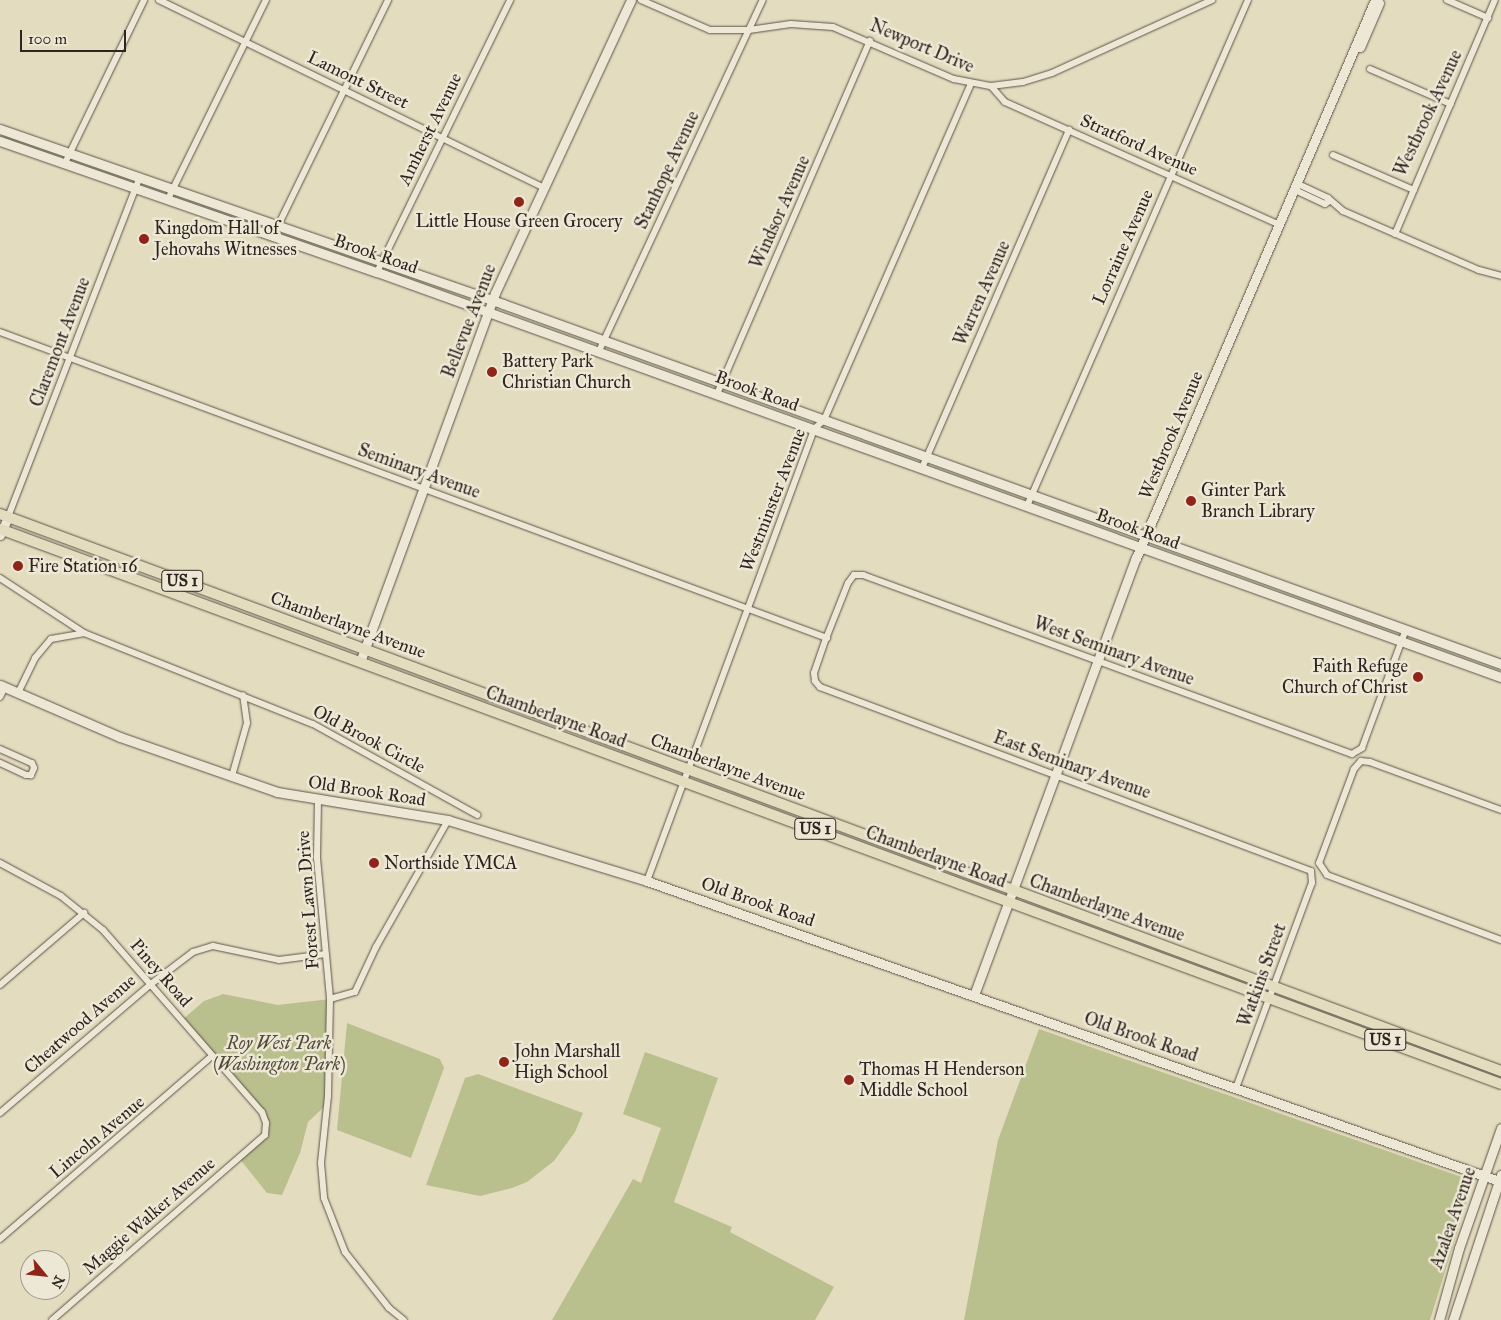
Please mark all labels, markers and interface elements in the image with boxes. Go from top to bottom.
street label: Newport Drive [867,14,977,78]
scale bar [22,20,129,52]
text: 100 m [28,30,67,48]
street label: Lamont Street [304,46,412,114]
street label: Westbrook Avenue [1389,46,1467,180]
street label: Amherst Avenue [393,69,467,189]
street label: Stanhope Avenue [630,108,704,232]
street label: Stratford Avenue [1077,109,1201,181]
street label: Windsor Avenue [745,152,815,272]
street label: Lorraine Avenue [1088,186,1158,308]
marker: Little House Green Grocery [513,196,525,208]
place label: Little House Green Grocery [416,210,622,232]
place label: Kingdom Hall of Jehovahs Witnesses [154,218,297,260]
street label: Brook Road [331,230,421,278]
marker: Kingdom Hall of Jehovahs Witnesses [138,233,150,245]
street label: Warren Avenue [949,237,1015,349]
street label: Bellevue Avenue [437,261,501,381]
street label: Claremont Avenue [25,274,95,410]
place label: Battery Park Christian Church [502,351,631,394]
marker: Battery Park Christian Church [486,366,498,378]
street label: Brook Road [712,366,802,416]
street label: Westbrook Avenue [1134,368,1208,502]
street label: Westminster Avenue [736,425,810,575]
street label: Seminary Avenue [355,439,483,503]
place label: Ginter Park Branch Library [1201,480,1315,522]
marker: Ginter Park Branch Library [1185,495,1197,507]
street label: Brook Road [1093,504,1183,554]
place label: Fire Station 16 [28,555,137,577]
marker: Fire Station 16 [12,560,24,572]
road number: US 1 [161,568,203,594]
street label: Chamberlayne Avenue [267,587,429,663]
street label: West Seminary Avenue [1031,612,1197,690]
place label: Faith Refuge Church of Christ [1282,656,1408,699]
marker: Faith Refuge Church of Christ [1412,671,1424,683]
street label: Chamberlayne Road [483,682,629,752]
street label: Old Brook Circle [309,700,429,778]
street label: East Seminary Avenue [990,727,1154,803]
street label: Chamberlayne Avenue [647,729,809,805]
street label: Old Brook Road [307,771,427,811]
road number: US 1 [794,816,836,842]
street label: Chamberlayne Road [863,822,1009,892]
street label: Forest Lawn Drive [292,830,324,970]
place label: Northside YMCA [384,852,517,874]
marker: Northside YMCA [368,857,380,869]
street label: Chamberlayne Avenue [1026,870,1188,946]
street label: Old Brook Road [698,872,818,932]
street label: Watkins Street [1233,920,1291,1030]
street label: Piney Road [126,935,196,1011]
street label: Cheatwood Avenue [20,970,140,1078]
street label: Old Brook Road [1081,1007,1201,1067]
road number: US 1 [1364,1026,1406,1054]
park label: Roy West Park (Washington Park) [213,1033,345,1076]
place label: John Marshall High School [514,1041,620,1084]
marker: John Marshall High School [498,1056,510,1068]
place label: Thomas H Henderson Middle School [859,1059,1024,1102]
marker: Thomas H Henderson Middle School [843,1074,855,1086]
street label: Lincoln Avenue [45,1091,149,1183]
street label: Maggie Walker Avenue [78,1153,220,1279]
street label: Azalea Avenue [1426,1164,1480,1272]
north arrow [20,1250,70,1300]
text: N [48,1273,68,1291]

